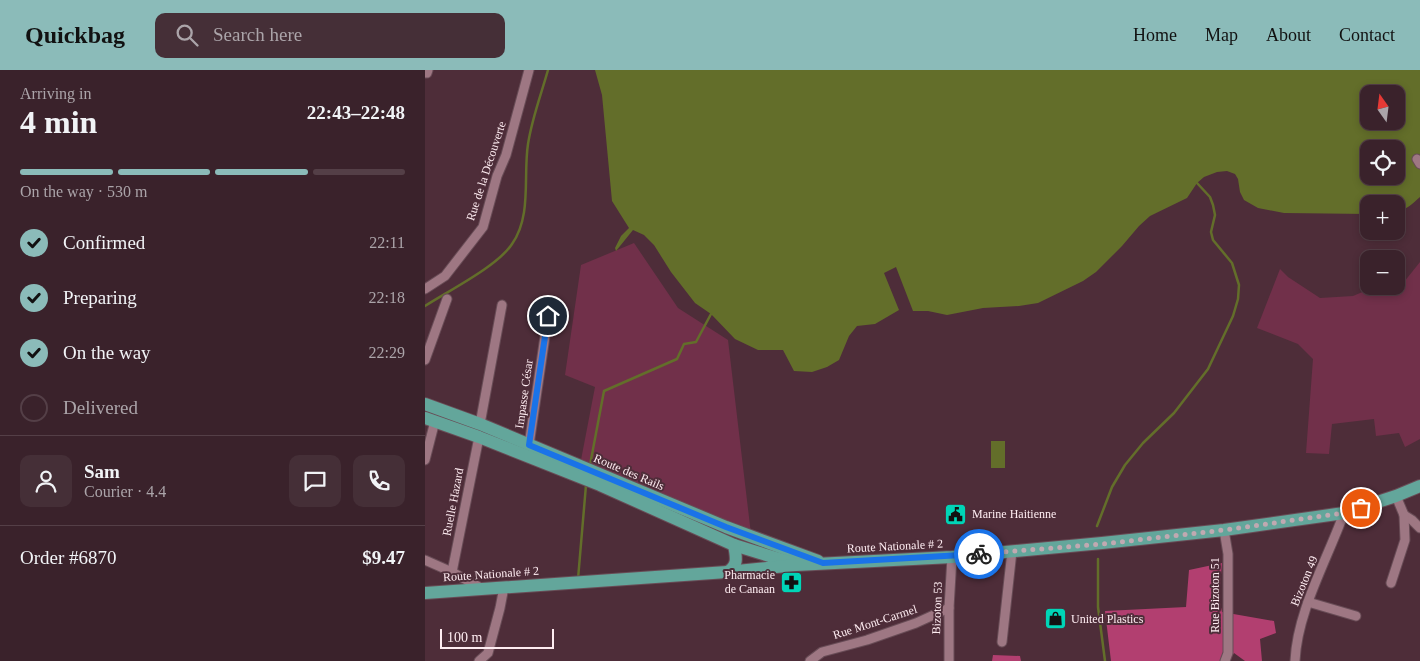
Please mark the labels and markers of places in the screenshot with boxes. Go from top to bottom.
pin [527,295,569,337]
pin [1340,487,1382,529]
public building icon: Marine Haitienne [944,502,968,526]
place label: Marine Haitienne [972,507,1056,521]
place label: Pharmacie de Canaan [724,568,775,596]
pharmacy icon: Pharmacie de Canaan [779,570,803,594]
shop icon: United Plastics [1043,607,1067,631]
place label: United Plastics [1071,612,1144,626]

